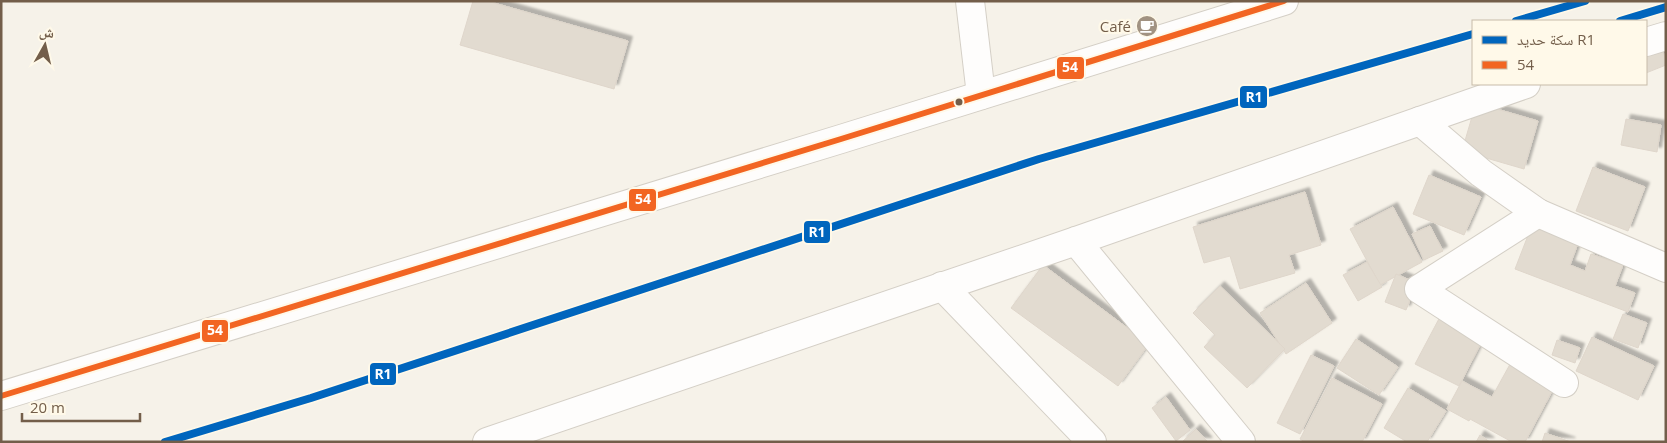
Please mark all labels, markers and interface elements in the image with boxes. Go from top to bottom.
cafe icon: Café [1135,14,1159,38]
place label: Café [1100,16,1131,36]
north arrow [20,20,70,70]
legend [1472,20,1647,85]
text: ش [38,21,56,42]
text: سكة حديد R1 [1517,29,1595,49]
text: 54 [1517,54,1535,74]
line badge: 54 [1056,56,1085,80]
text: 54 [1062,57,1078,76]
line badge: R1 [1239,85,1268,109]
text: R1 [1245,87,1263,106]
unlabelled marker [954,97,964,107]
line badge: 54 [628,188,657,212]
text: 54 [635,189,651,208]
line badge: R1 [803,220,831,244]
text: R1 [808,222,826,241]
line badge: 54 [201,319,229,343]
text: 54 [207,320,223,339]
line badge: R1 [369,362,397,386]
text: R1 [374,364,392,383]
scale bar [22,390,140,422]
text: 20 m [30,397,65,417]

